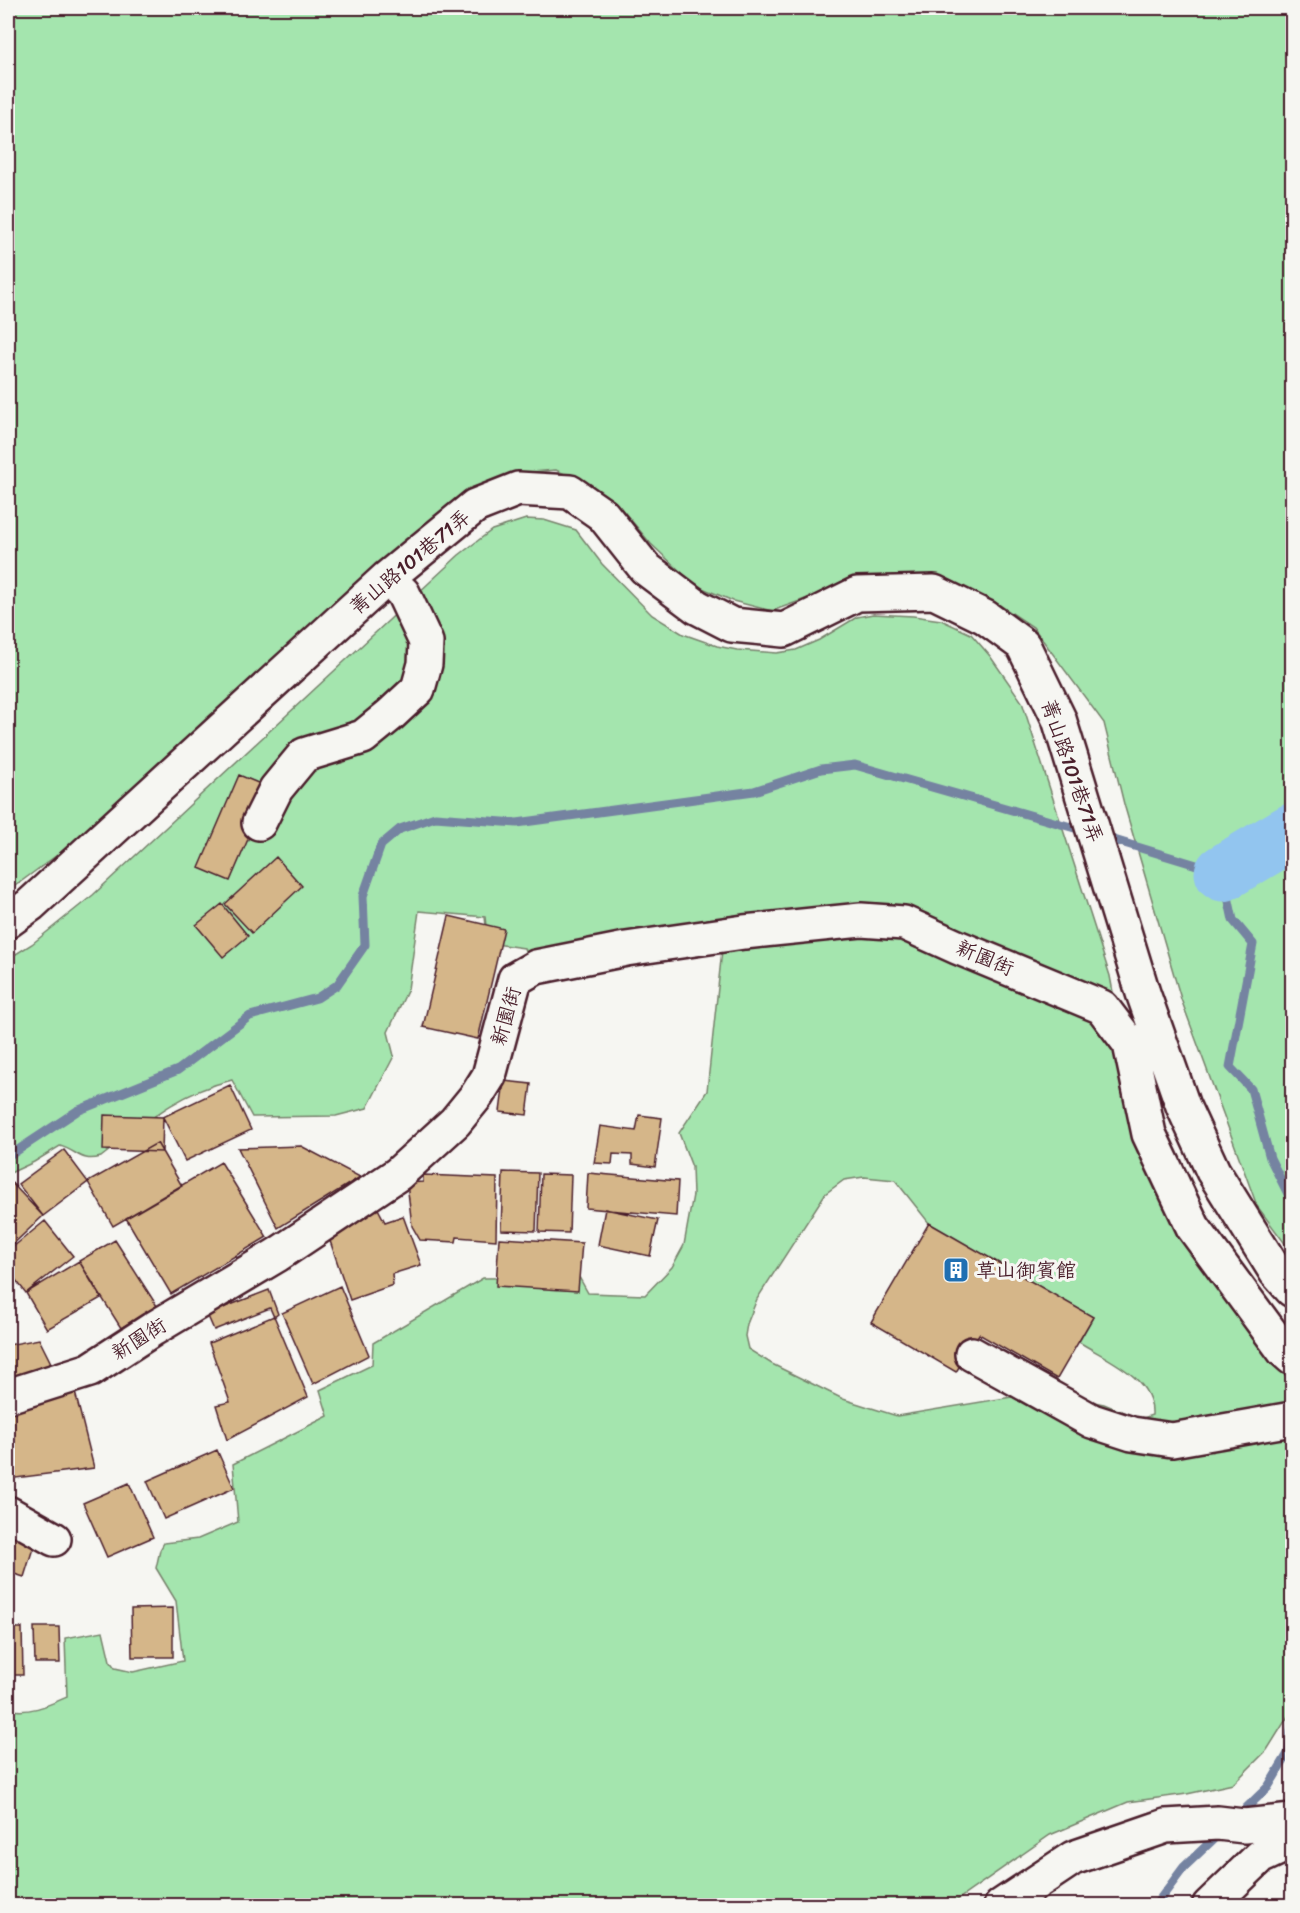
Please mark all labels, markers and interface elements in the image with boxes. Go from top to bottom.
street label: 菁山路101巷71弄 [341,500,479,624]
street label: 菁山路101巷71弄 [1031,694,1113,848]
street label: 新園街 [951,930,1019,986]
street label: 新園街 [481,982,531,1050]
place label: 草山御賓館 [976,1253,1076,1288]
building icon: 草山御賓館 [941,1255,971,1285]
street label: 新園街 [104,1308,174,1370]

